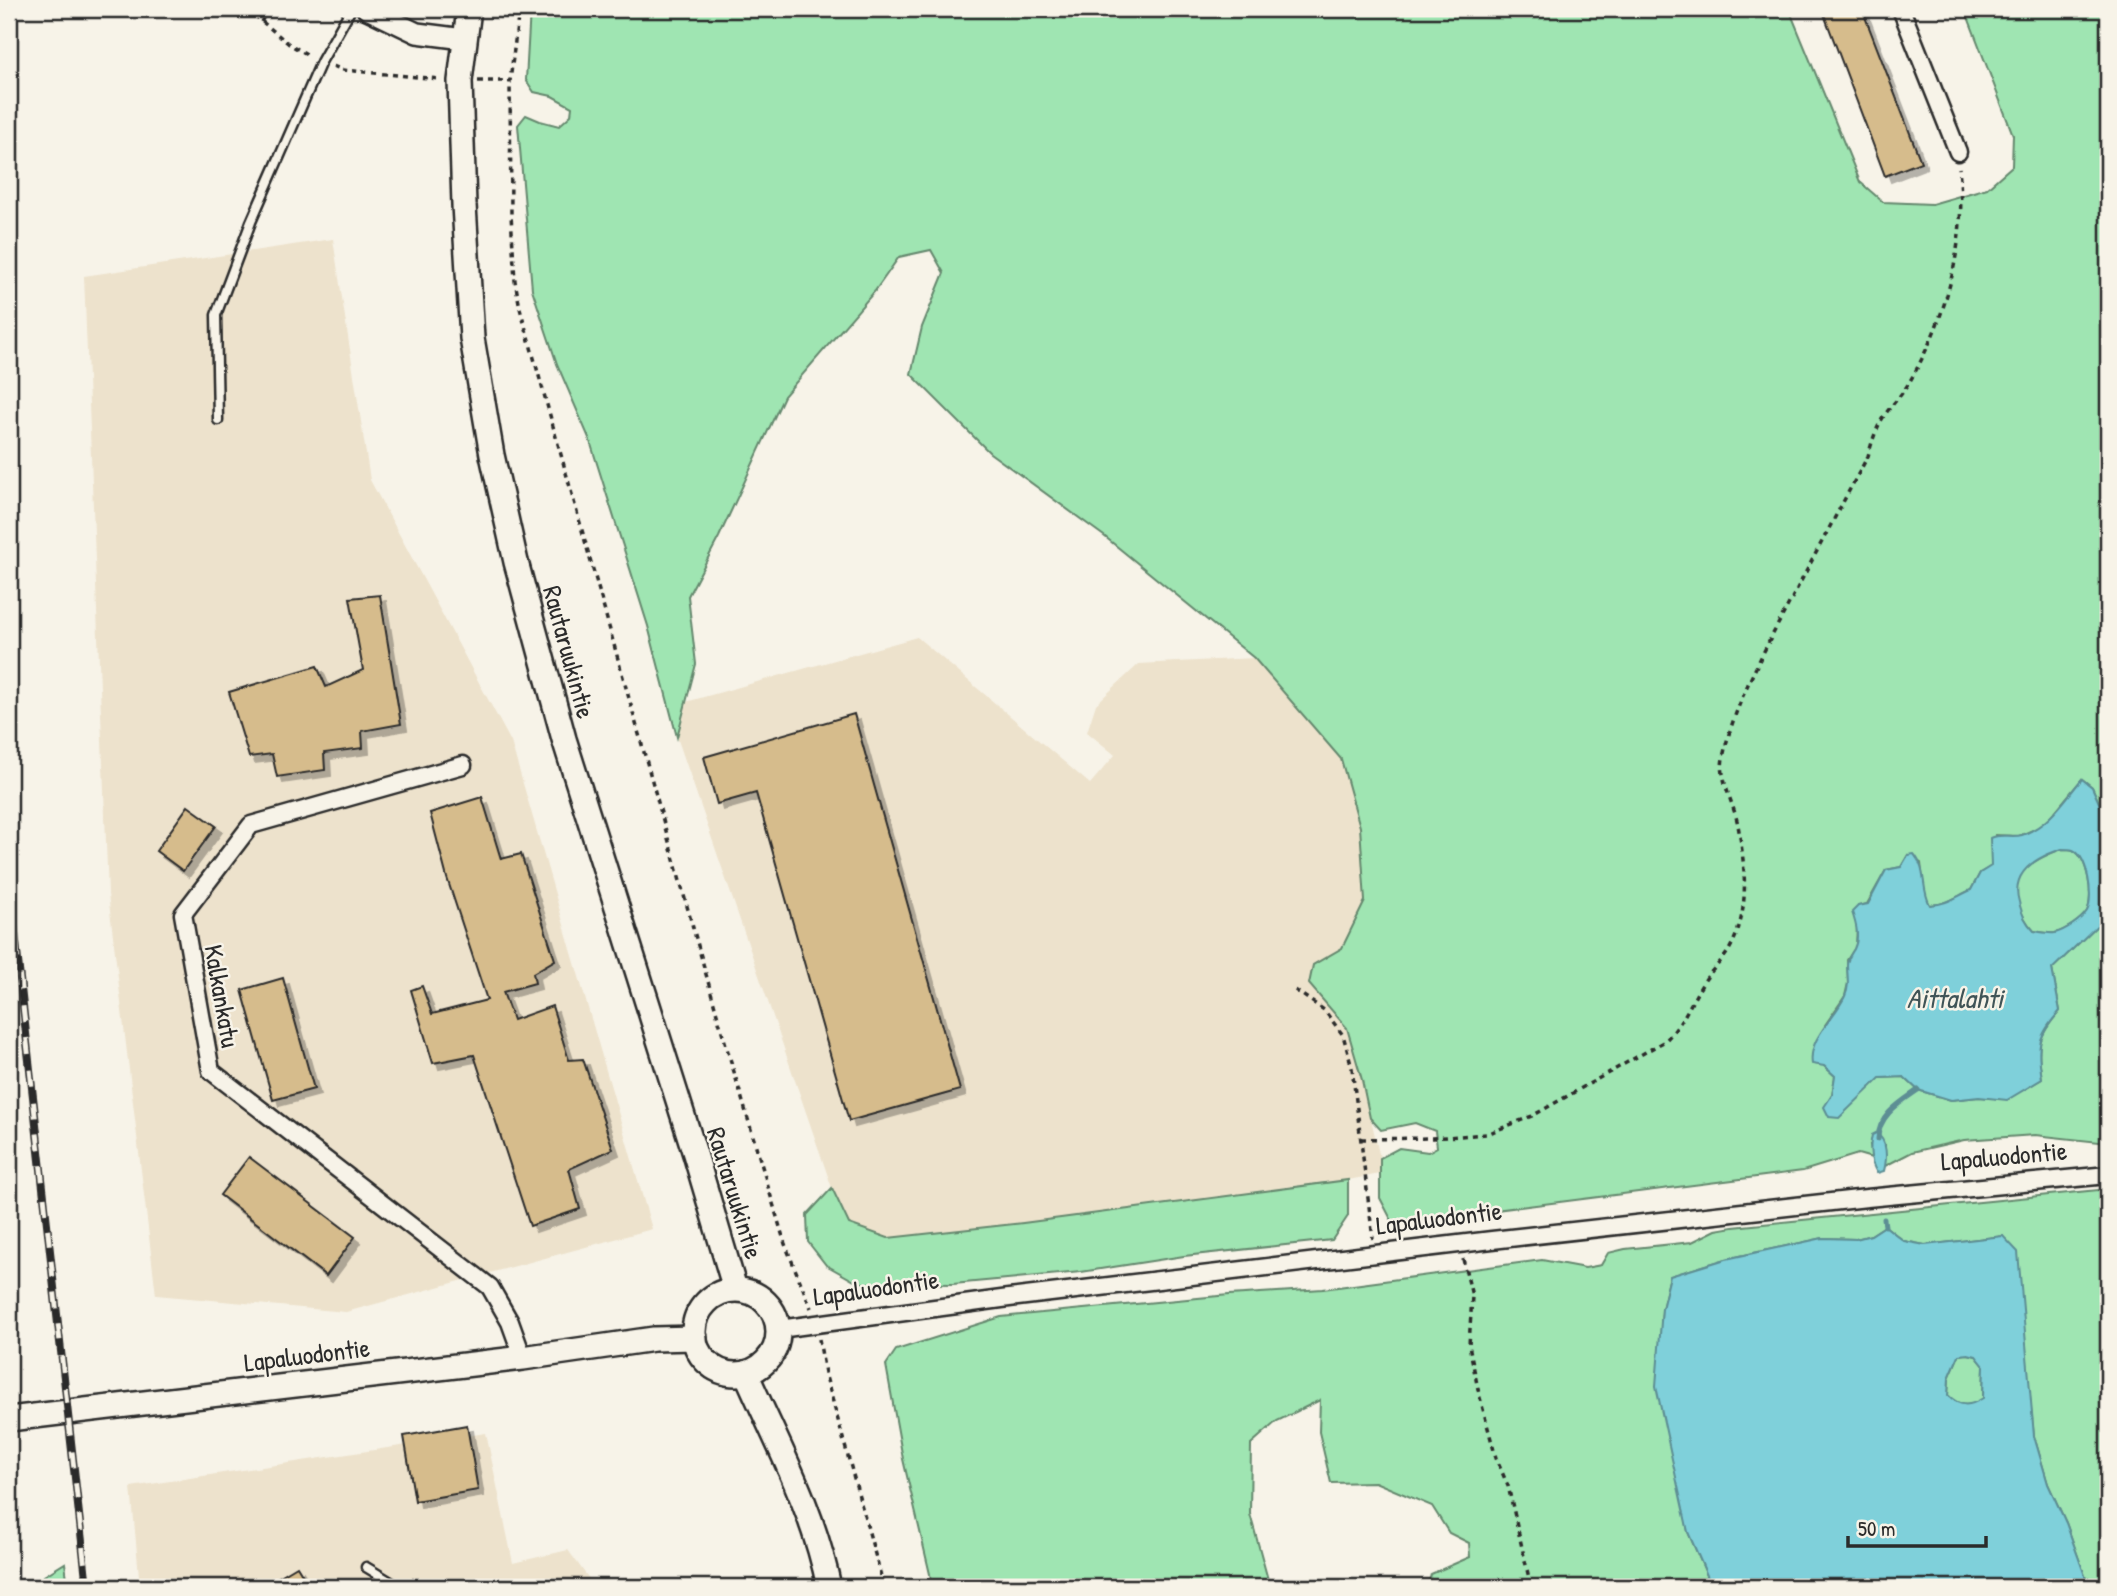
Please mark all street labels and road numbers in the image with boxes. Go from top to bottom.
street label: Rautaruukintie [535,582,604,722]
street label: Kalkankatu [196,942,249,1050]
street label: Rautaruukintie [699,1123,772,1263]
street label: Lapaluodontie [1939,1133,2068,1178]
street label: Lapaluodontie [1374,1192,1504,1243]
street label: Lapaluodontie [811,1261,941,1314]
street label: Lapaluodontie [242,1329,372,1380]

